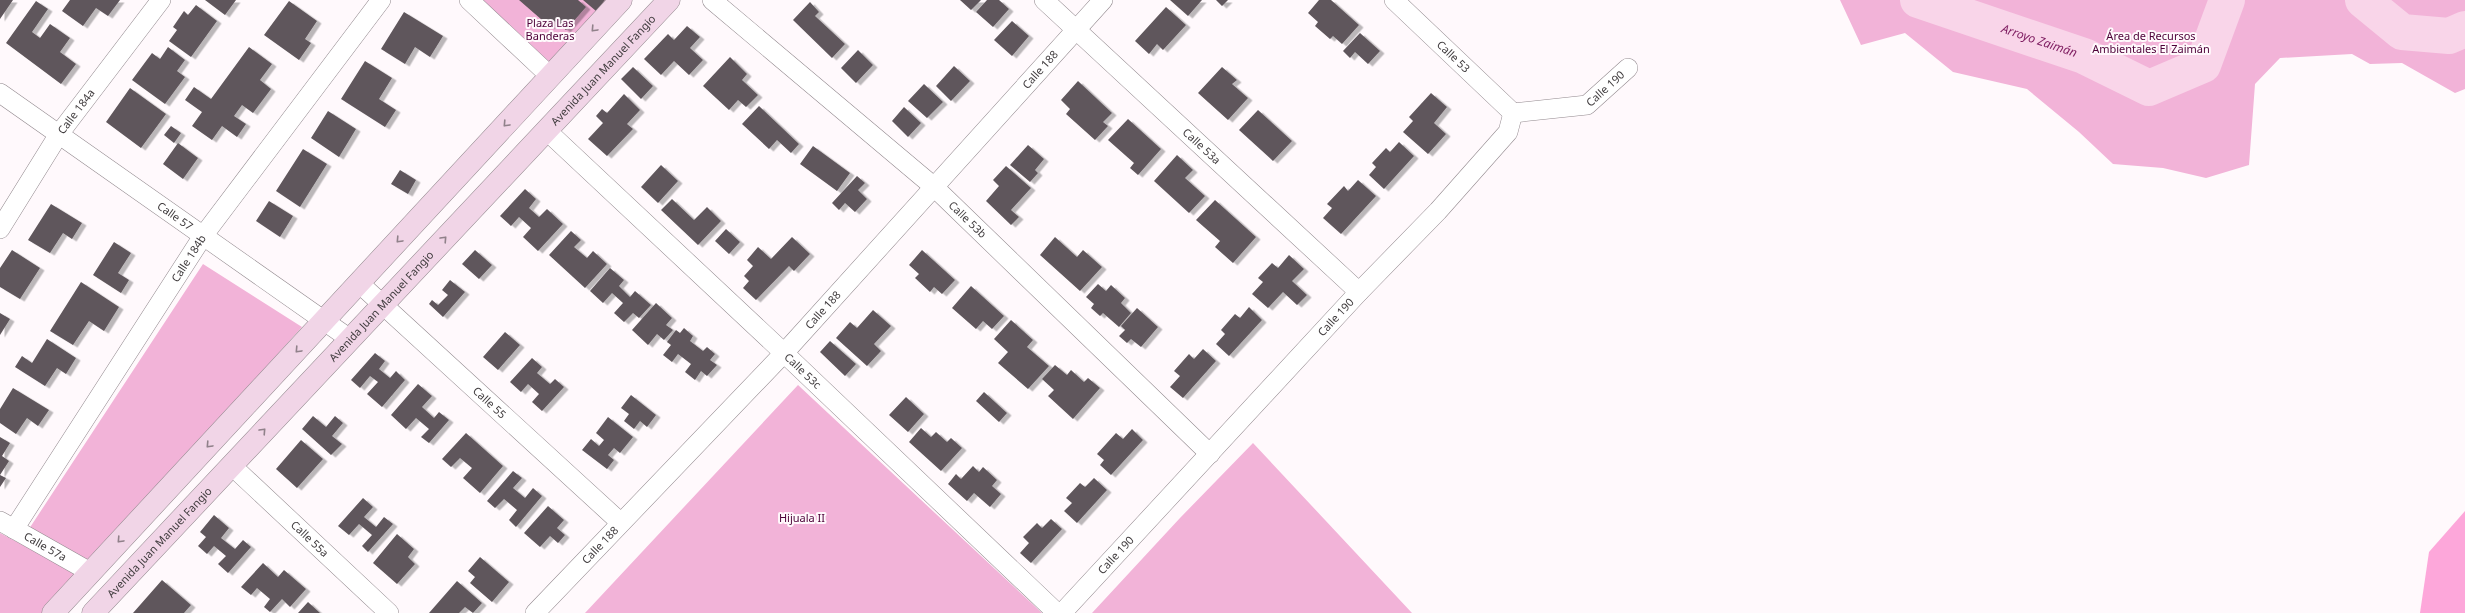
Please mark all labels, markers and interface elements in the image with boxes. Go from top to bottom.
street label: Avenida Juan Manuel Fangio [547,11,659,128]
park label: Plaza Las Banderas [526,15,574,43]
water label: Arroyo Zaimán [1998,19,2080,61]
one-way arrow [592,24,599,31]
park label: Área de Recursos Ambientales El Zaimán [2092,28,2210,56]
street label: Calle 53 [1434,37,1474,75]
street label: Calle 188 [1018,47,1061,92]
street label: Calle 190 [1583,67,1627,109]
street label: Calle 184a [54,86,98,137]
one-way arrow [503,119,511,127]
street label: Calle 53a [1180,124,1224,167]
street label: Calle 53b [946,197,990,241]
street label: Calle 57 [154,198,196,233]
street label: Calle 184b [167,231,209,285]
one-way arrow [396,235,404,243]
one-way arrow [439,236,447,244]
street label: Avenida Juan Manuel Fangio [325,247,437,364]
street label: Calle 188 [801,287,844,332]
street label: Calle 190 [1314,295,1357,339]
one-way arrow [295,345,302,353]
street label: Calle 53c [781,349,825,392]
street label: Calle 55 [470,383,510,421]
one-way arrow [258,428,266,436]
one-way arrow [206,440,214,448]
street label: Avenida Juan Manuel Fangio [103,483,215,601]
park label: Hijuala II [779,510,825,525]
street label: Calle 55a [288,517,332,560]
street label: Calle 188 [578,523,621,567]
street label: Calle 57a [21,528,69,564]
street label: Calle 190 [1094,532,1137,577]
one-way arrow [117,535,125,543]

